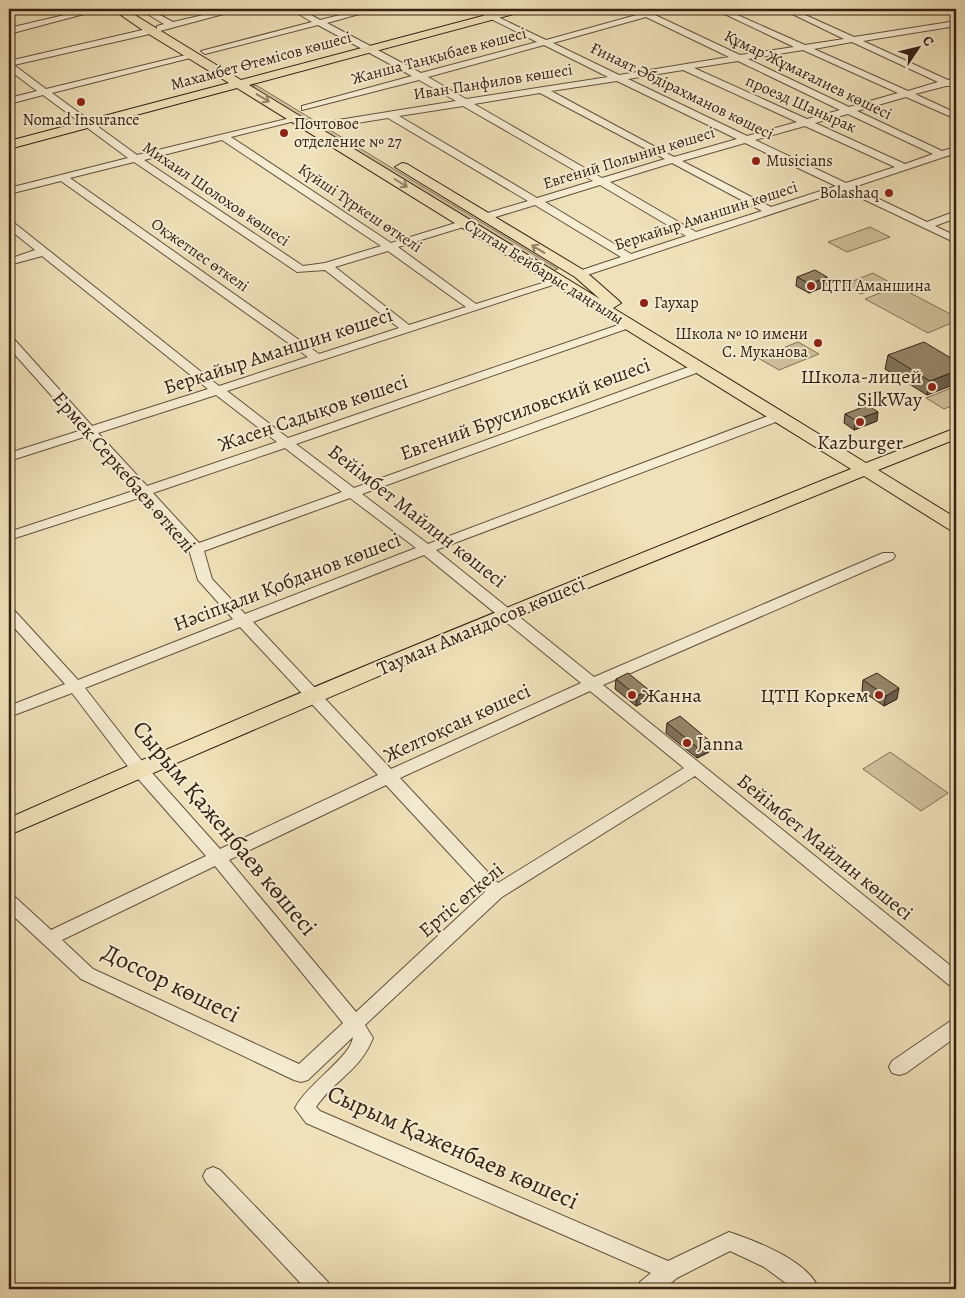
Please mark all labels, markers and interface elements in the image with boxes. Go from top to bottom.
street label: Жанша Таңқыбаев көшесі [349,22,529,90]
north arrow [892,22,942,72]
street label: Құмар Жұмағалиев көшесі [721,25,895,125]
street label: Махамбет Өтемісов көшесі [168,26,354,96]
text: С [918,32,939,50]
street label: Ғинаят Әбдірахманов көшесі [587,37,777,145]
street label: Иван Панфилов көшесі [412,59,574,105]
street label: проезд Шанырак [742,70,860,138]
one-way arrow [255,93,269,103]
marker: Nomad Insurance [75,96,87,108]
place label: Nomad Insurance [22,109,140,131]
place label: Почтовое отделение № 27 [294,113,402,153]
street label: Евгений Полынин көшесі [540,121,718,195]
marker: Почтовое отделение № 27 [278,127,290,139]
street label: Михаил Шолохов көшесі [138,136,294,252]
place label: Musicians [766,150,833,172]
marker: Musicians [750,155,762,167]
street label: Күйші Түркеш өткелі [294,158,426,258]
street label: Беркайыр Аманшин көшесі [611,176,801,256]
one-way arrow [394,178,408,188]
place label: Bolashaq [820,182,879,204]
marker: Bolashaq [883,187,895,199]
street label: Оқжетпес өткелі [147,213,253,297]
street label: Сұлтан Бейбарыс даңғылы [460,214,628,330]
one-way arrow [532,244,546,254]
place label: ЦТП Аманшина [821,275,932,297]
marker: ЦТП Аманшина [805,280,817,292]
place label: Гаухар [654,292,699,314]
marker: Гаухар [638,297,650,309]
street label: Беркайыр Аманшин көшесі [160,301,396,401]
place label: Школа № 10 имени С. Муканова [675,323,809,363]
marker: Школа № 10 имени С. Муканова [812,337,824,349]
street label: Евгений Брусиловский көшесі [396,351,654,467]
place label: Школа-лицей SilkWay [800,363,923,413]
street label: Жасен Садықов көшесі [215,368,411,458]
marker: Школа-лицей SilkWay [926,381,938,393]
street label: Ермек Серкебаев өткелі [46,385,202,559]
marker: Kazburger [854,416,866,428]
place label: Kazburger [817,429,903,456]
street label: Бейімбет Майлин көшесі [322,438,512,594]
street label: Нәсіпқали Қобданов көшесі [169,526,405,638]
street label: Тауман Амандосов көшесі [373,570,589,682]
street label: Желтоқсан көшесі [379,677,535,769]
place label: Жанна [642,682,703,709]
place label: ЦТП Коркем [761,682,869,709]
marker: Жанна [626,689,638,701]
marker: ЦТП Коркем [873,689,885,701]
street label: Сырым Қаженбаев көшесі [125,714,325,942]
place label: Janna [697,730,744,757]
marker: Janna [681,737,693,749]
street label: Бейімбет Майлин көшесі [731,768,919,926]
street label: Ертіс өткелі [413,856,509,944]
street label: Доссор көшесі [97,936,245,1030]
street label: Сырым Қаженбаев көшесі [322,1077,584,1217]

